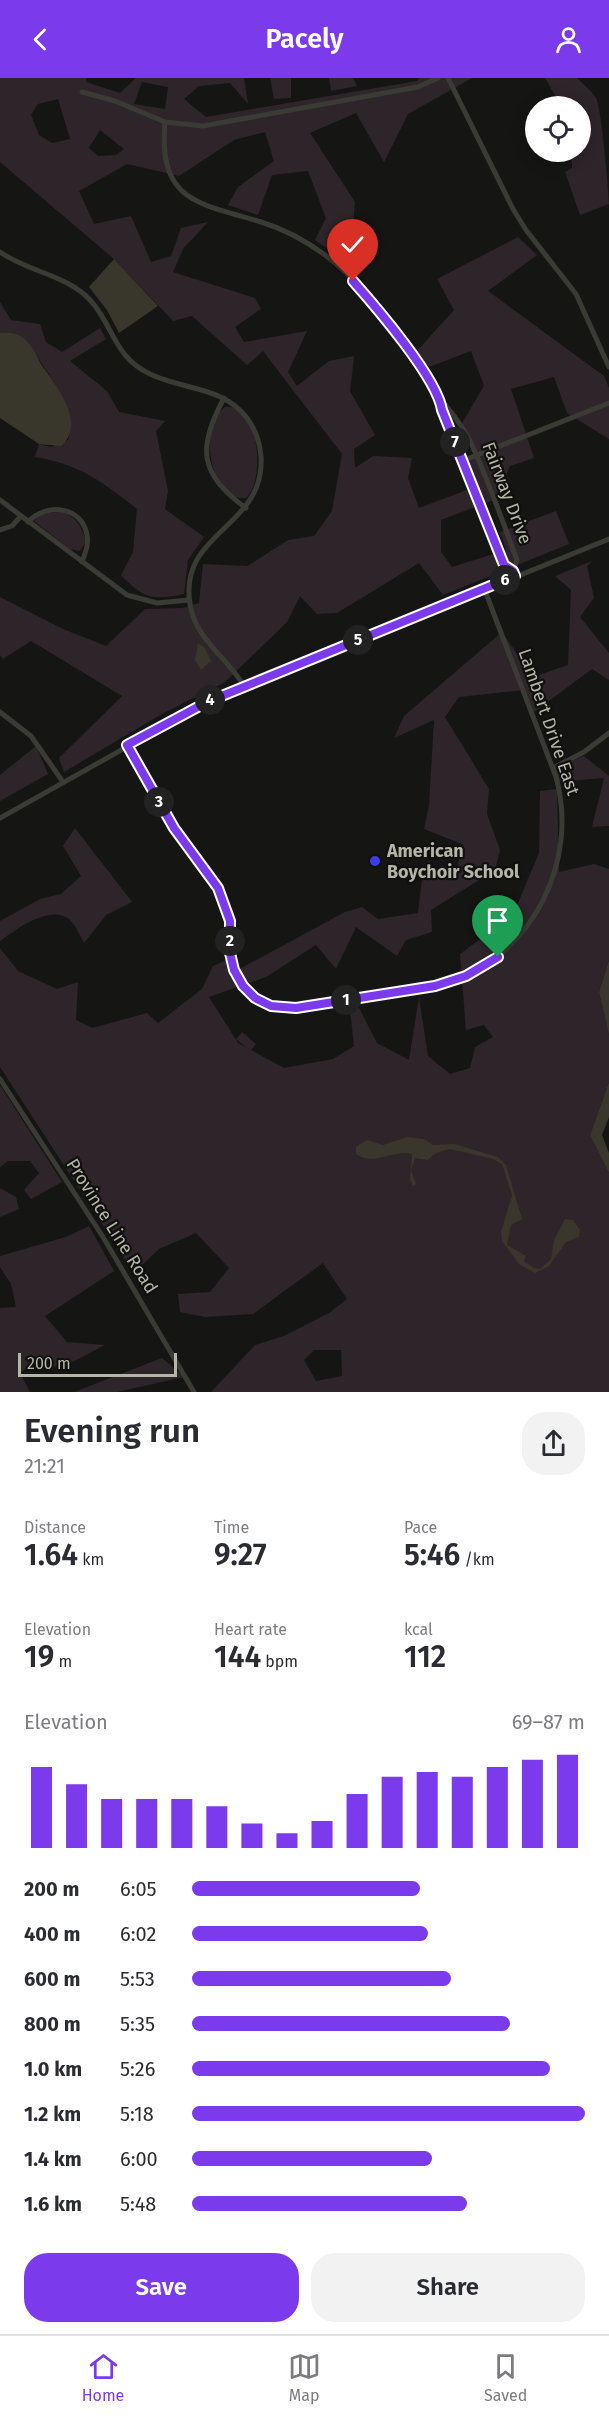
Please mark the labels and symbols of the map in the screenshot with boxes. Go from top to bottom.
pin [327,219,378,281]
pin: 7 [440,427,470,457]
street label: Fairway Drive [477,439,537,547]
pin: 6 [490,565,520,595]
pin: 5 [343,625,373,655]
street label: Lambert Drive East [514,646,585,799]
pin: 4 [195,685,225,715]
pin: 3 [144,787,174,817]
place label: American Boychoir School [386,840,520,883]
marker: American Boychoir School [368,854,382,868]
pin [472,895,523,957]
pin: 2 [215,926,245,956]
pin: 1 [331,985,361,1015]
street label: Province Line Road [62,1154,162,1298]
scale bar [18,1350,177,1378]

